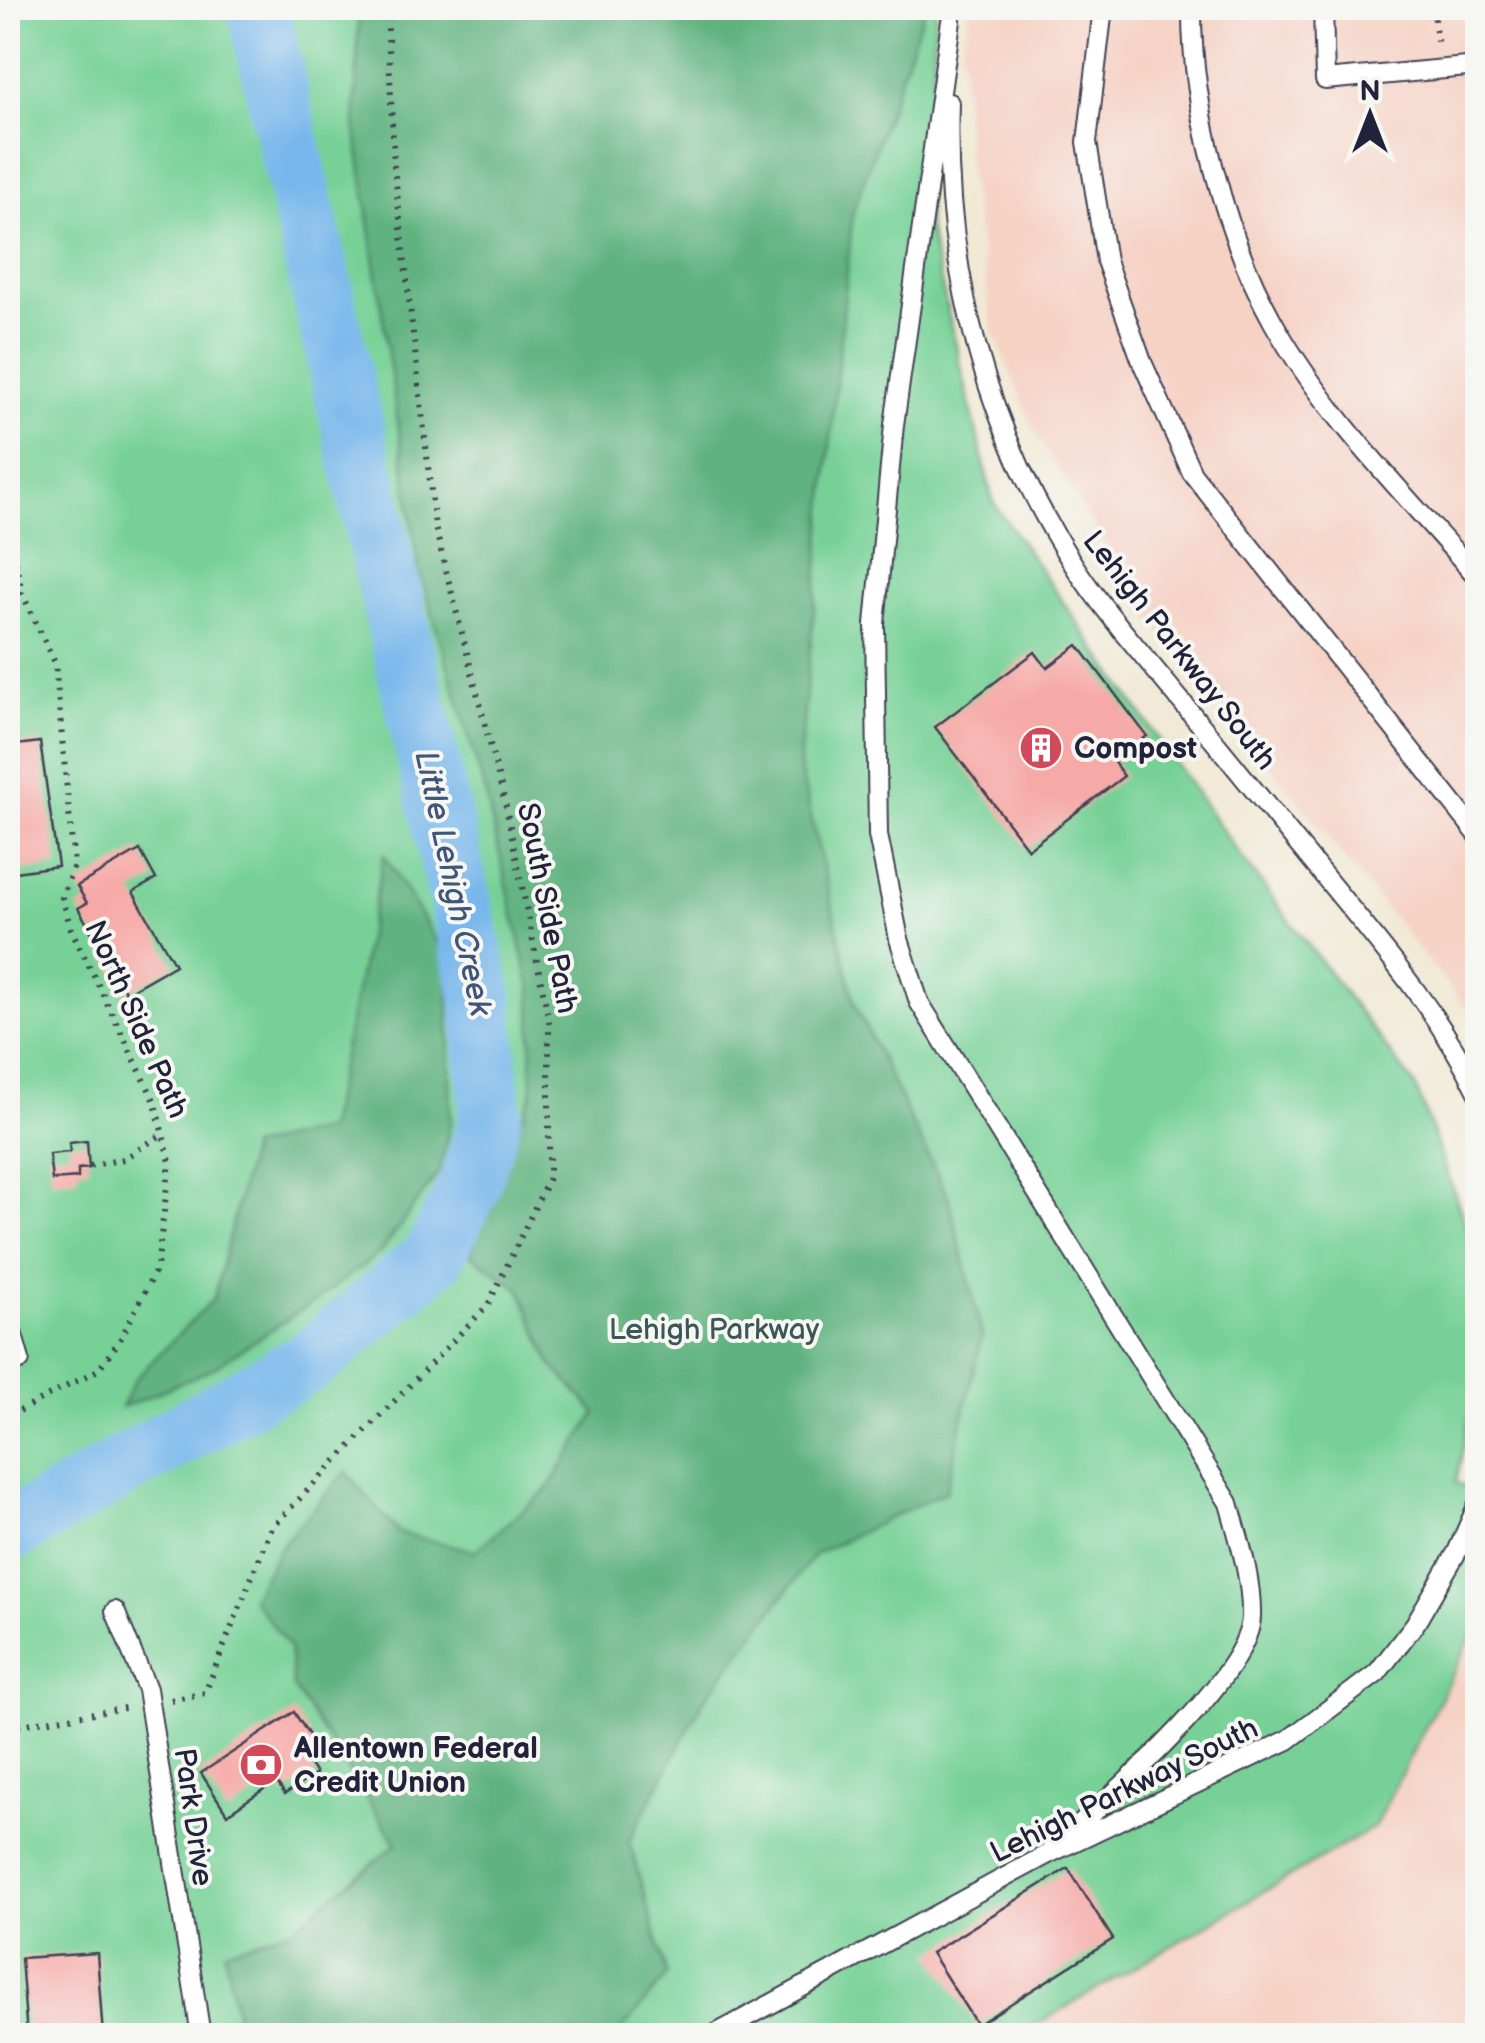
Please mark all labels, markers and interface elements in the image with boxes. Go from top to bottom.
north arrow [1320,65,1420,165]
text: N [1359,75,1381,108]
street label: Lehigh Parkway South [1075,524,1284,777]
building icon: Compost [1018,725,1064,771]
place label: Compost [1074,731,1197,767]
water label: Little Lehigh Creek [405,747,500,1021]
street label: South Side Path [509,800,585,1016]
street label: North Side Path [76,915,196,1124]
park label: Lehigh Parkway [609,1312,820,1348]
street label: Lehigh Parkway South [985,1710,1264,1871]
place label: Allentown Federal Credit Union [293,1731,538,1801]
bank icon: Allentown Federal Credit Union [238,1742,284,1788]
street label: Park Drive [166,1746,220,1888]

